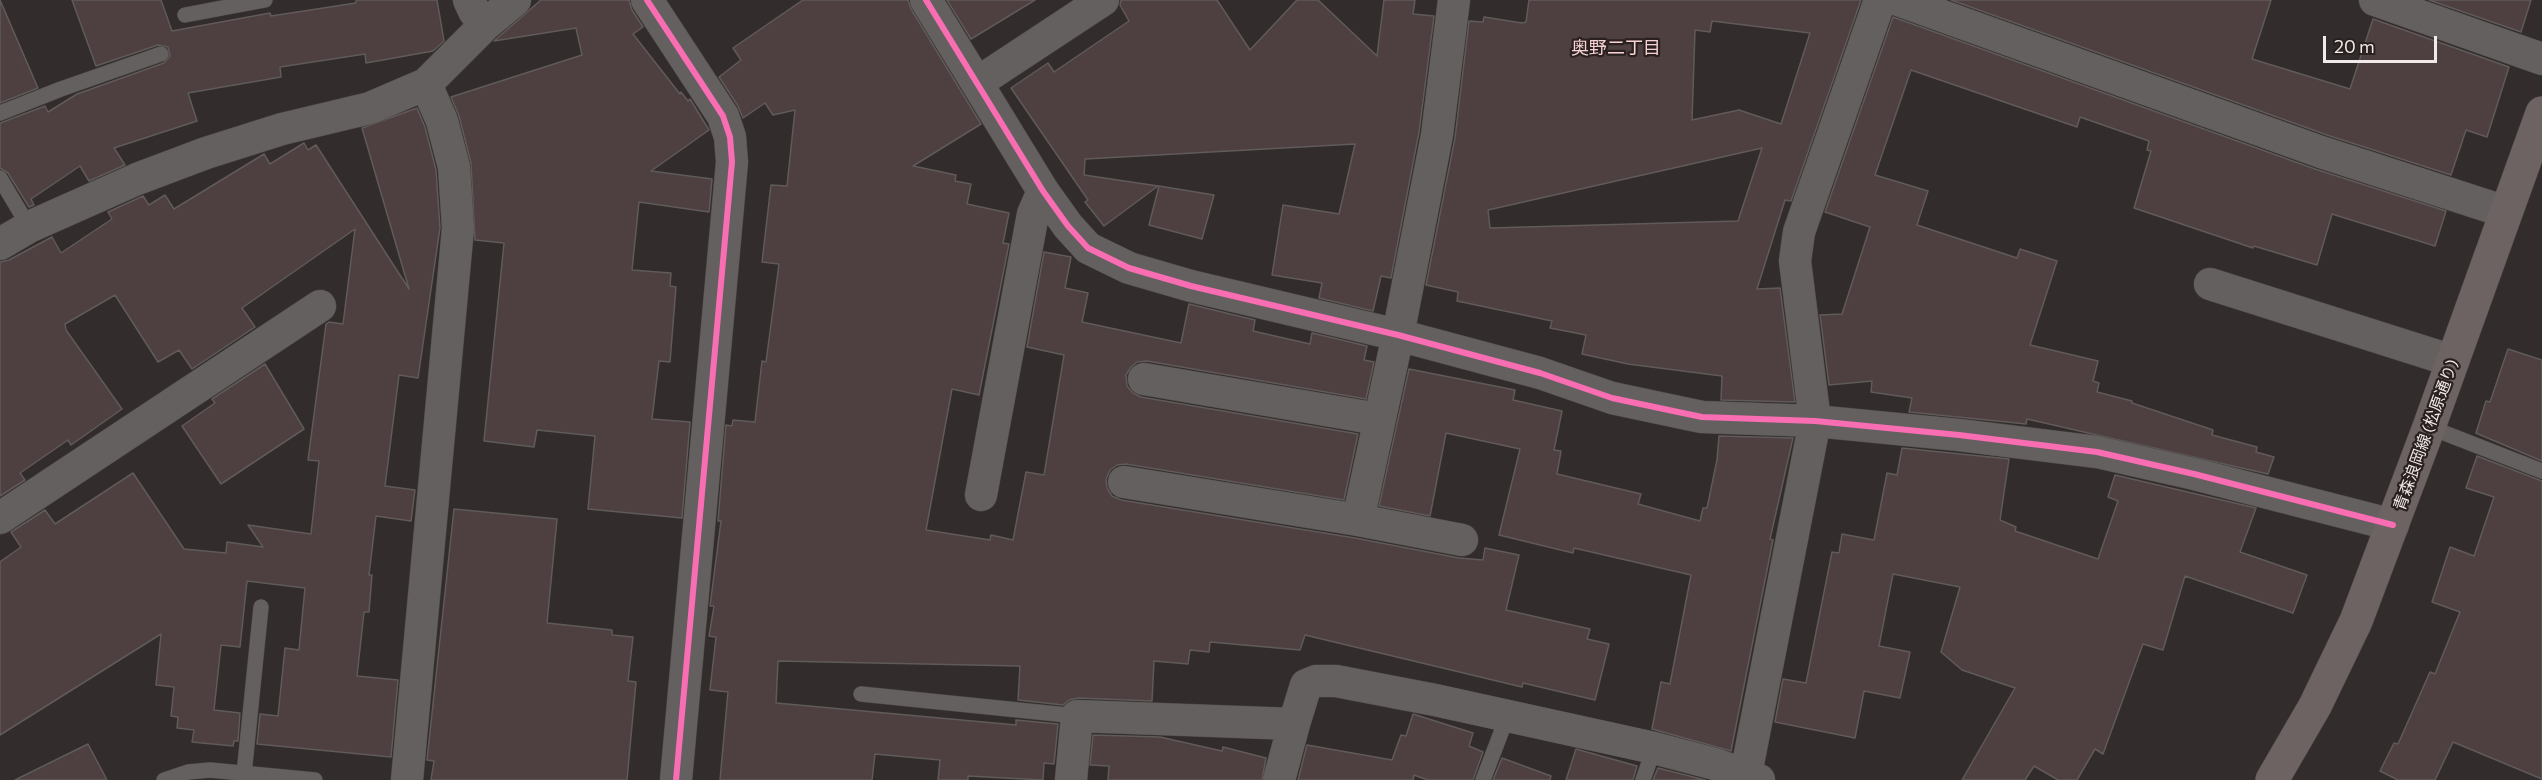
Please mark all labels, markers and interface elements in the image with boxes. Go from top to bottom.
scale bar [2326,24,2440,62]
text: 20 m [2334,35,2375,57]
district label: 奥野二丁目 [1571,37,1661,59]
street label: 青森浪岡線 (松原通り) [2390,357,2462,513]

